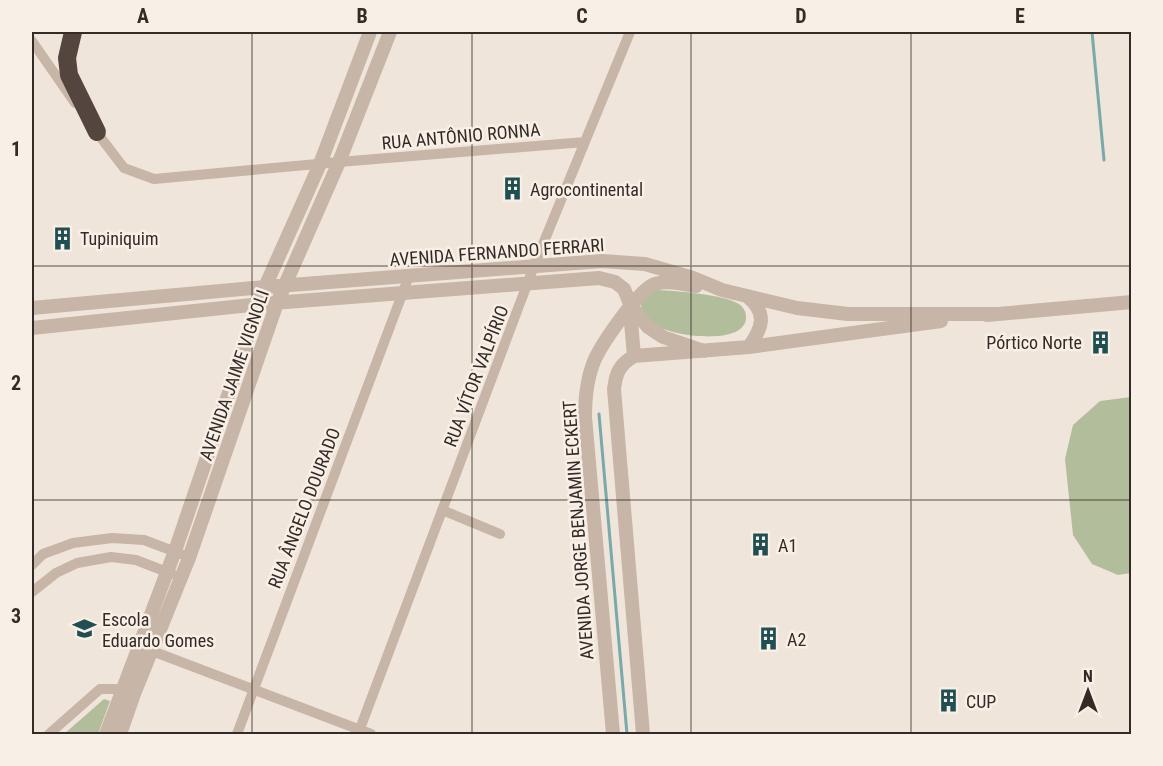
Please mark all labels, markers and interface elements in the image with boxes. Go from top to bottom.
text: A [137,4,149,28]
text: B [356,4,368,28]
text: C [576,4,588,28]
text: D [795,4,807,28]
text: E [1015,4,1025,28]
street label: RUA ANTÔNIO RONNA [381,119,542,153]
text: 1 [11,137,21,161]
building icon: Agrocontinental [499,176,525,202]
place label: Agrocontinental [530,179,643,200]
building icon: Tupiniquim [49,225,75,251]
place label: Tupiniquim [80,228,159,249]
street label: AVENIDA FERNANDO FERRARI [389,234,605,270]
street label: AVENIDA JAIME VIGNOLI [195,287,273,463]
street label: RUA VÍTOR VALPÍRIO [439,302,513,450]
building icon: Pórtico Norte [1087,329,1113,355]
place label: Pórtico Norte [986,332,1082,353]
text: 2 [11,371,21,395]
street label: AVENIDA JORGE BENJAMIN ECKERT [558,400,598,660]
street label: RUA ÂNGELO DOURADO [264,425,344,591]
building icon: A1 [747,532,773,558]
place label: A1 [778,535,797,556]
text: 3 [11,604,21,628]
place label: Escola Eduardo Gomes [102,609,214,651]
school or university icon: Escola Eduardo Gomes [71,616,97,642]
building icon: A2 [756,626,782,652]
place label: A2 [787,629,806,650]
north arrow [1058,661,1118,721]
text: N [1083,667,1093,686]
building icon: CUP [935,688,961,714]
place label: CUP [966,691,996,712]

